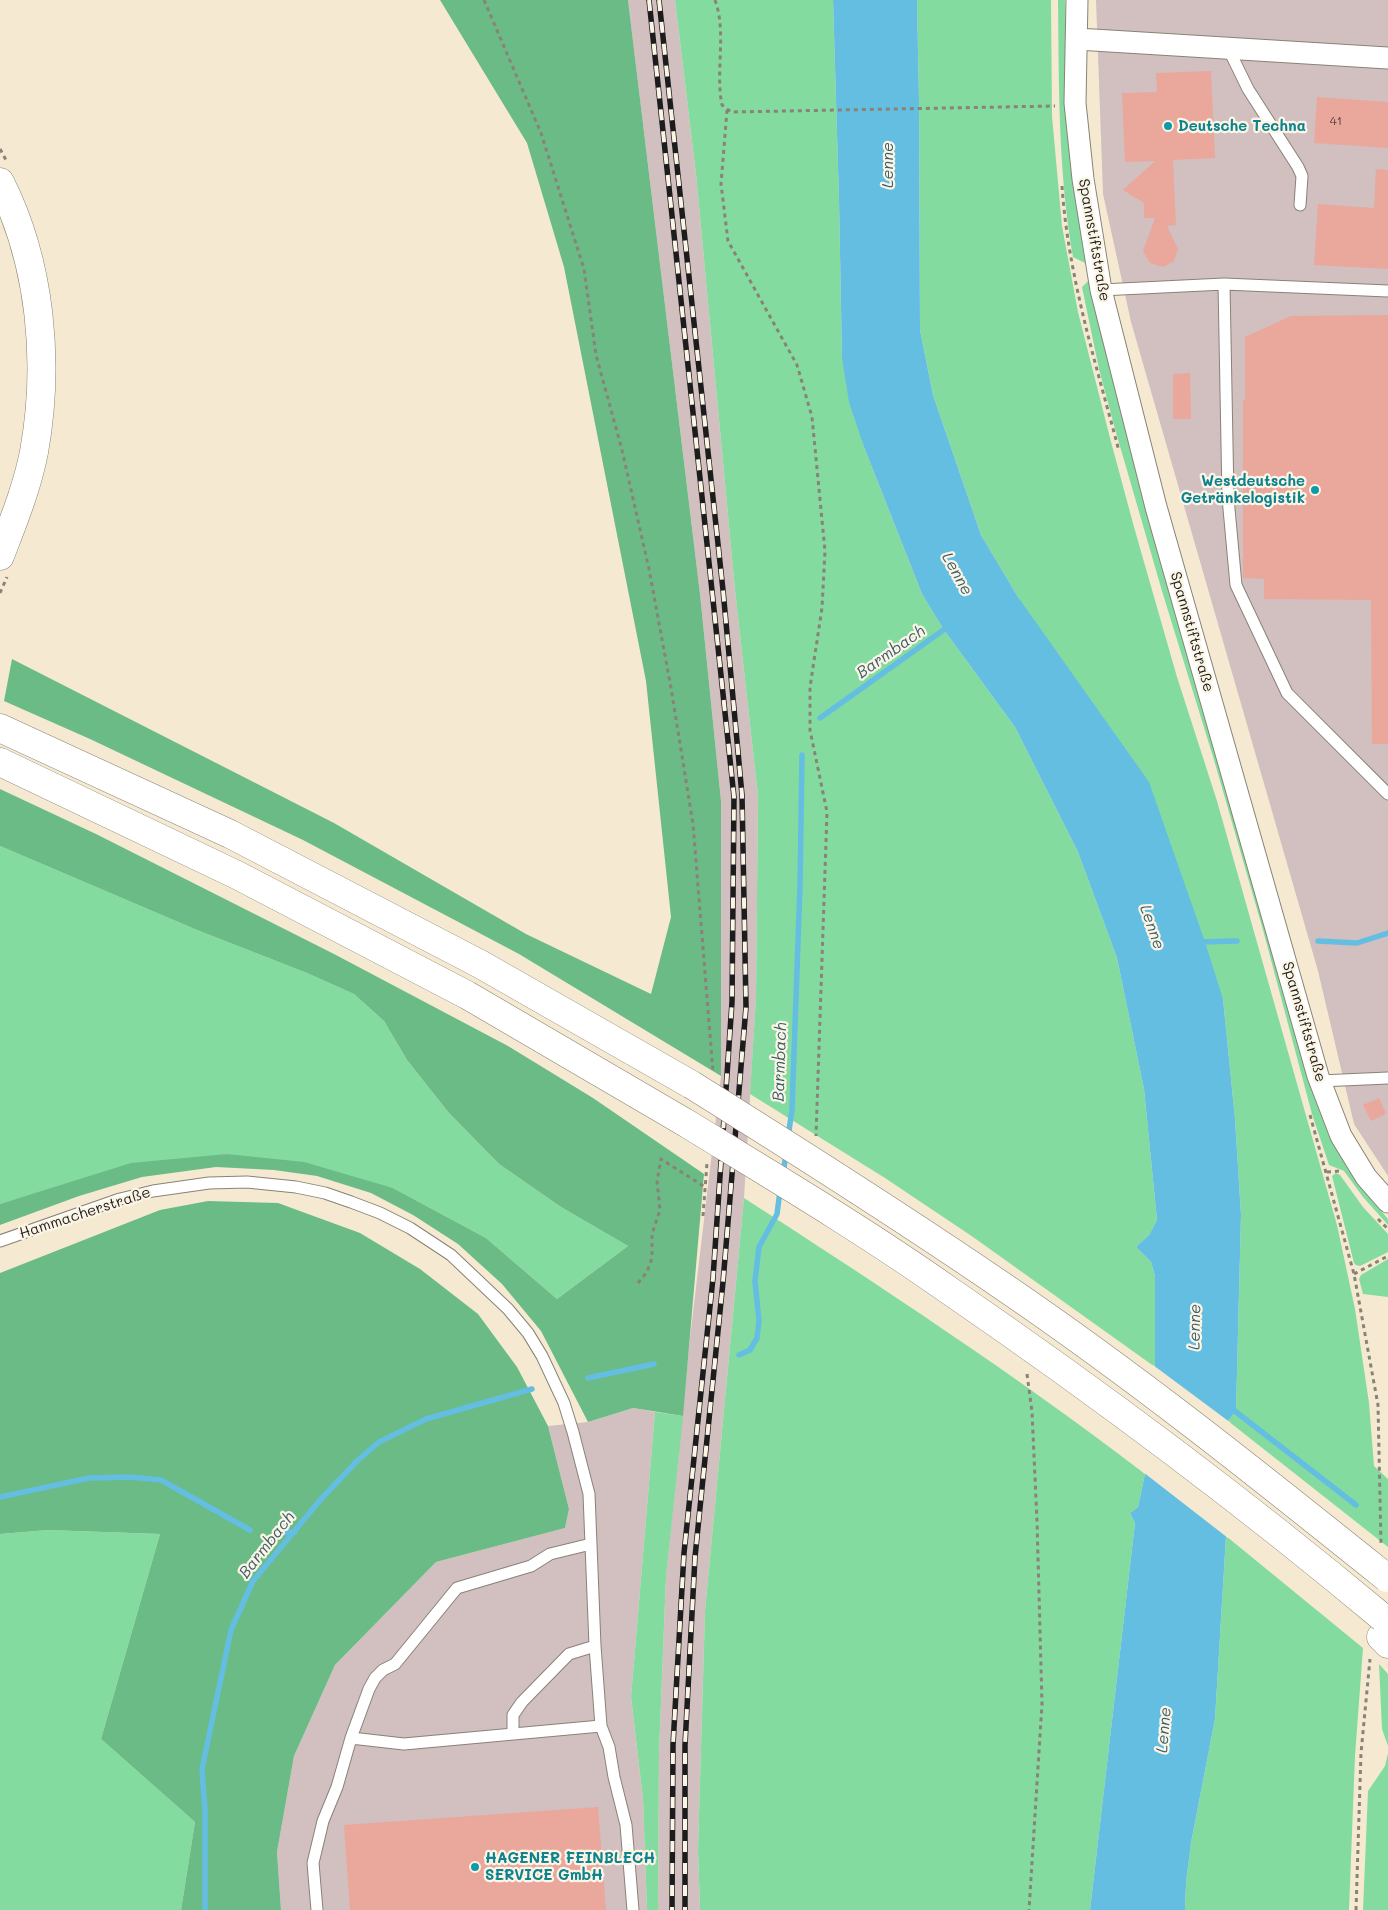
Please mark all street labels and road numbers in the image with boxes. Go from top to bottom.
street label: Spannstiftstraße [1074,177,1114,303]
street label: Spannstiftstraße [1166,570,1218,694]
street label: Spannstiftstraße [1278,960,1330,1084]
street label: Hammacherstraße [17,1183,153,1243]

